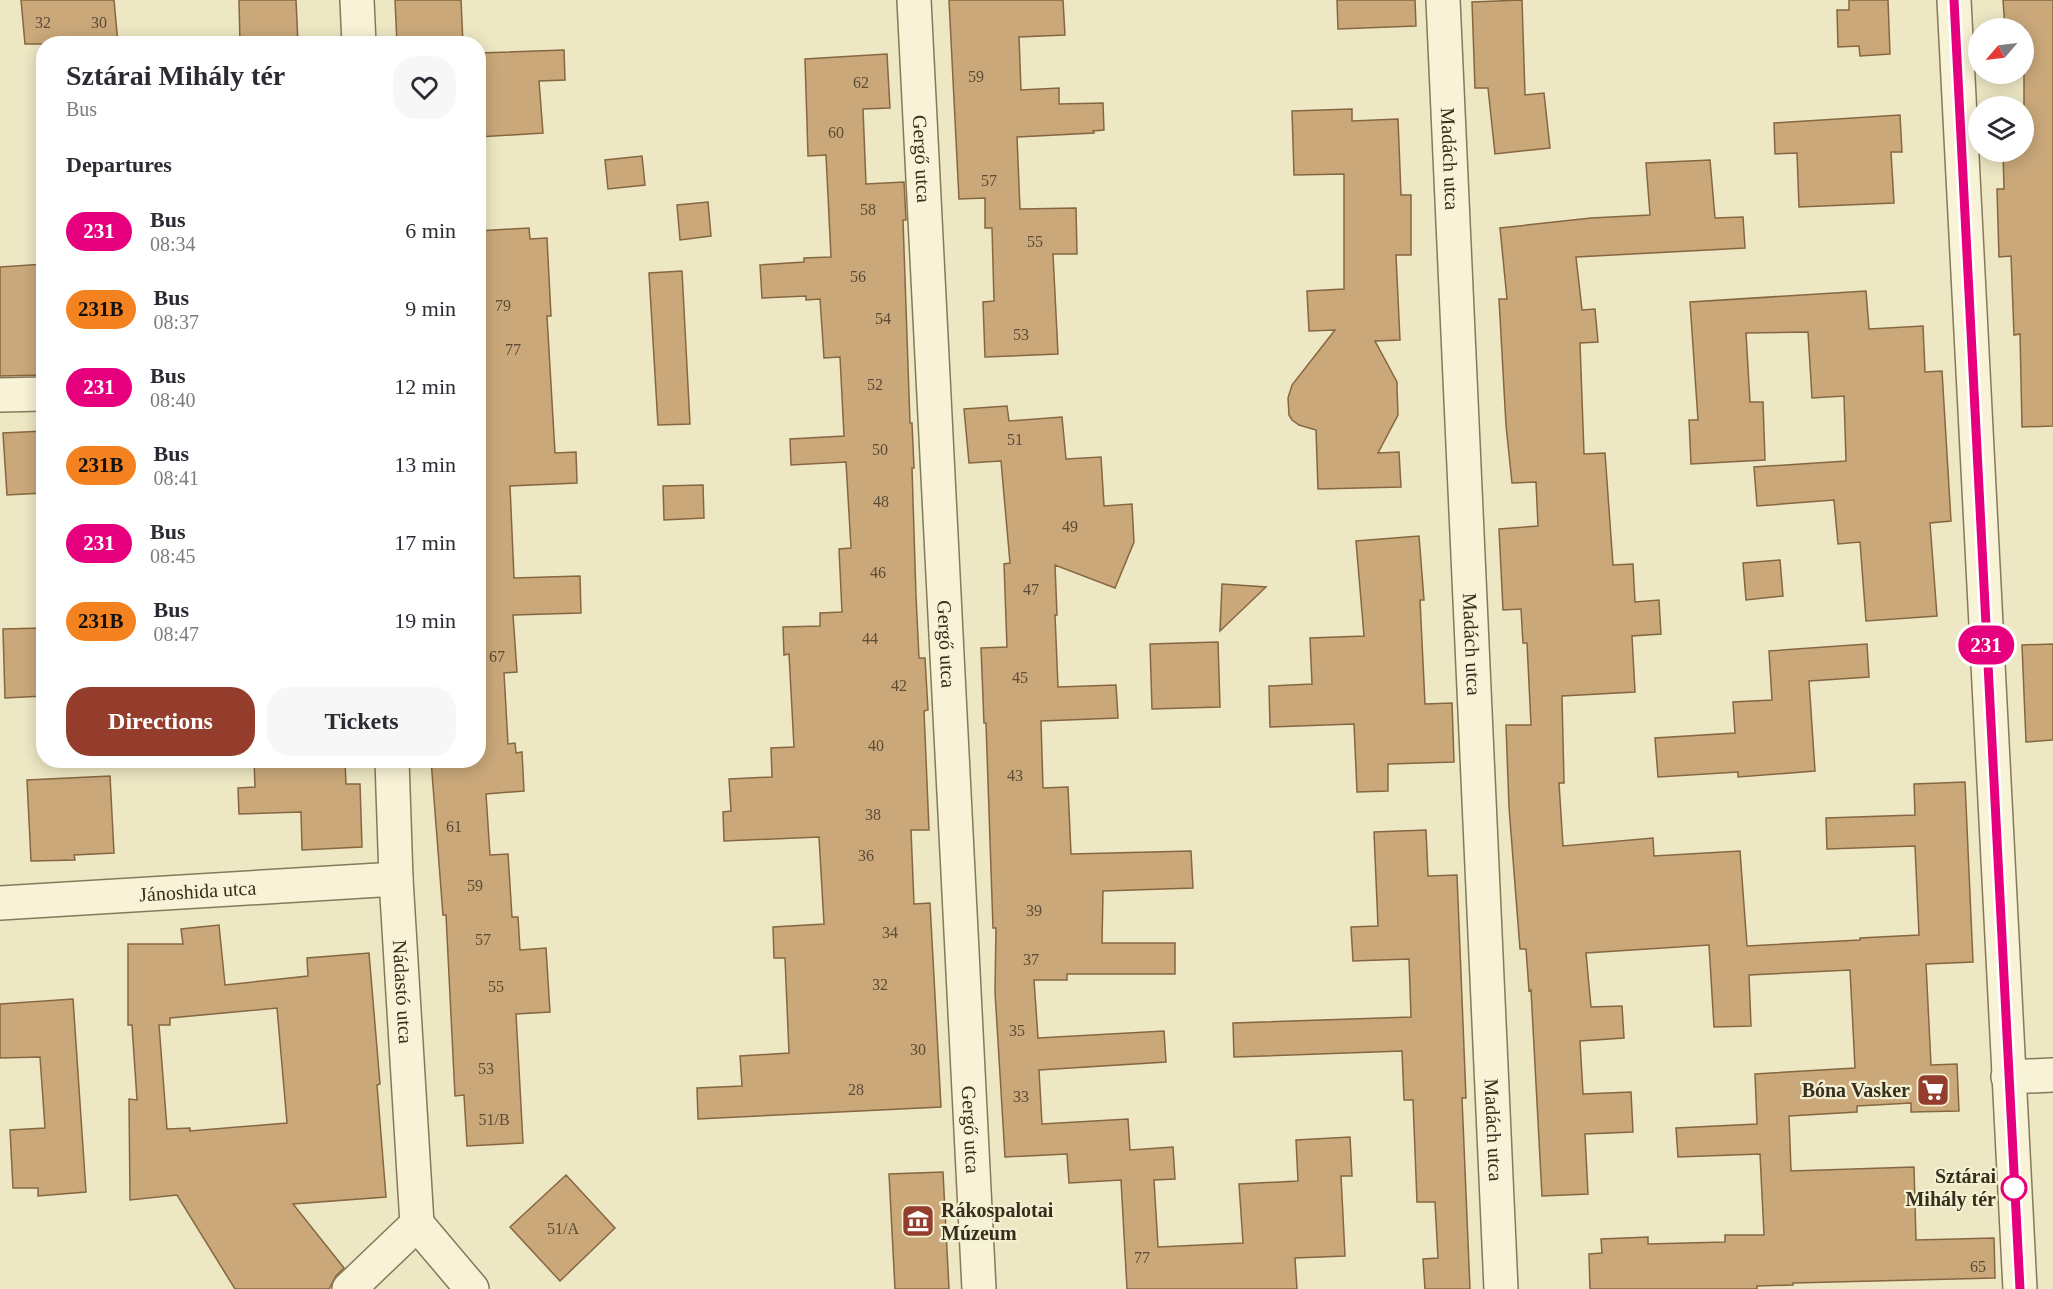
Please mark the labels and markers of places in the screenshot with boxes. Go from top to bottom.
supermarket icon: Bóna Vasker [1915,1072,1951,1108]
place label: Bóna Vasker [1802,1079,1910,1101]
place label: Sztárai Mihály tér [1905,1165,1996,1211]
marker: Sztárai Mihály tér [2001,1175,2027,1201]
place label: Rákospalotai Múzeum [941,1199,1054,1244]
museum icon: Rákospalotai Múzeum [900,1203,936,1239]

